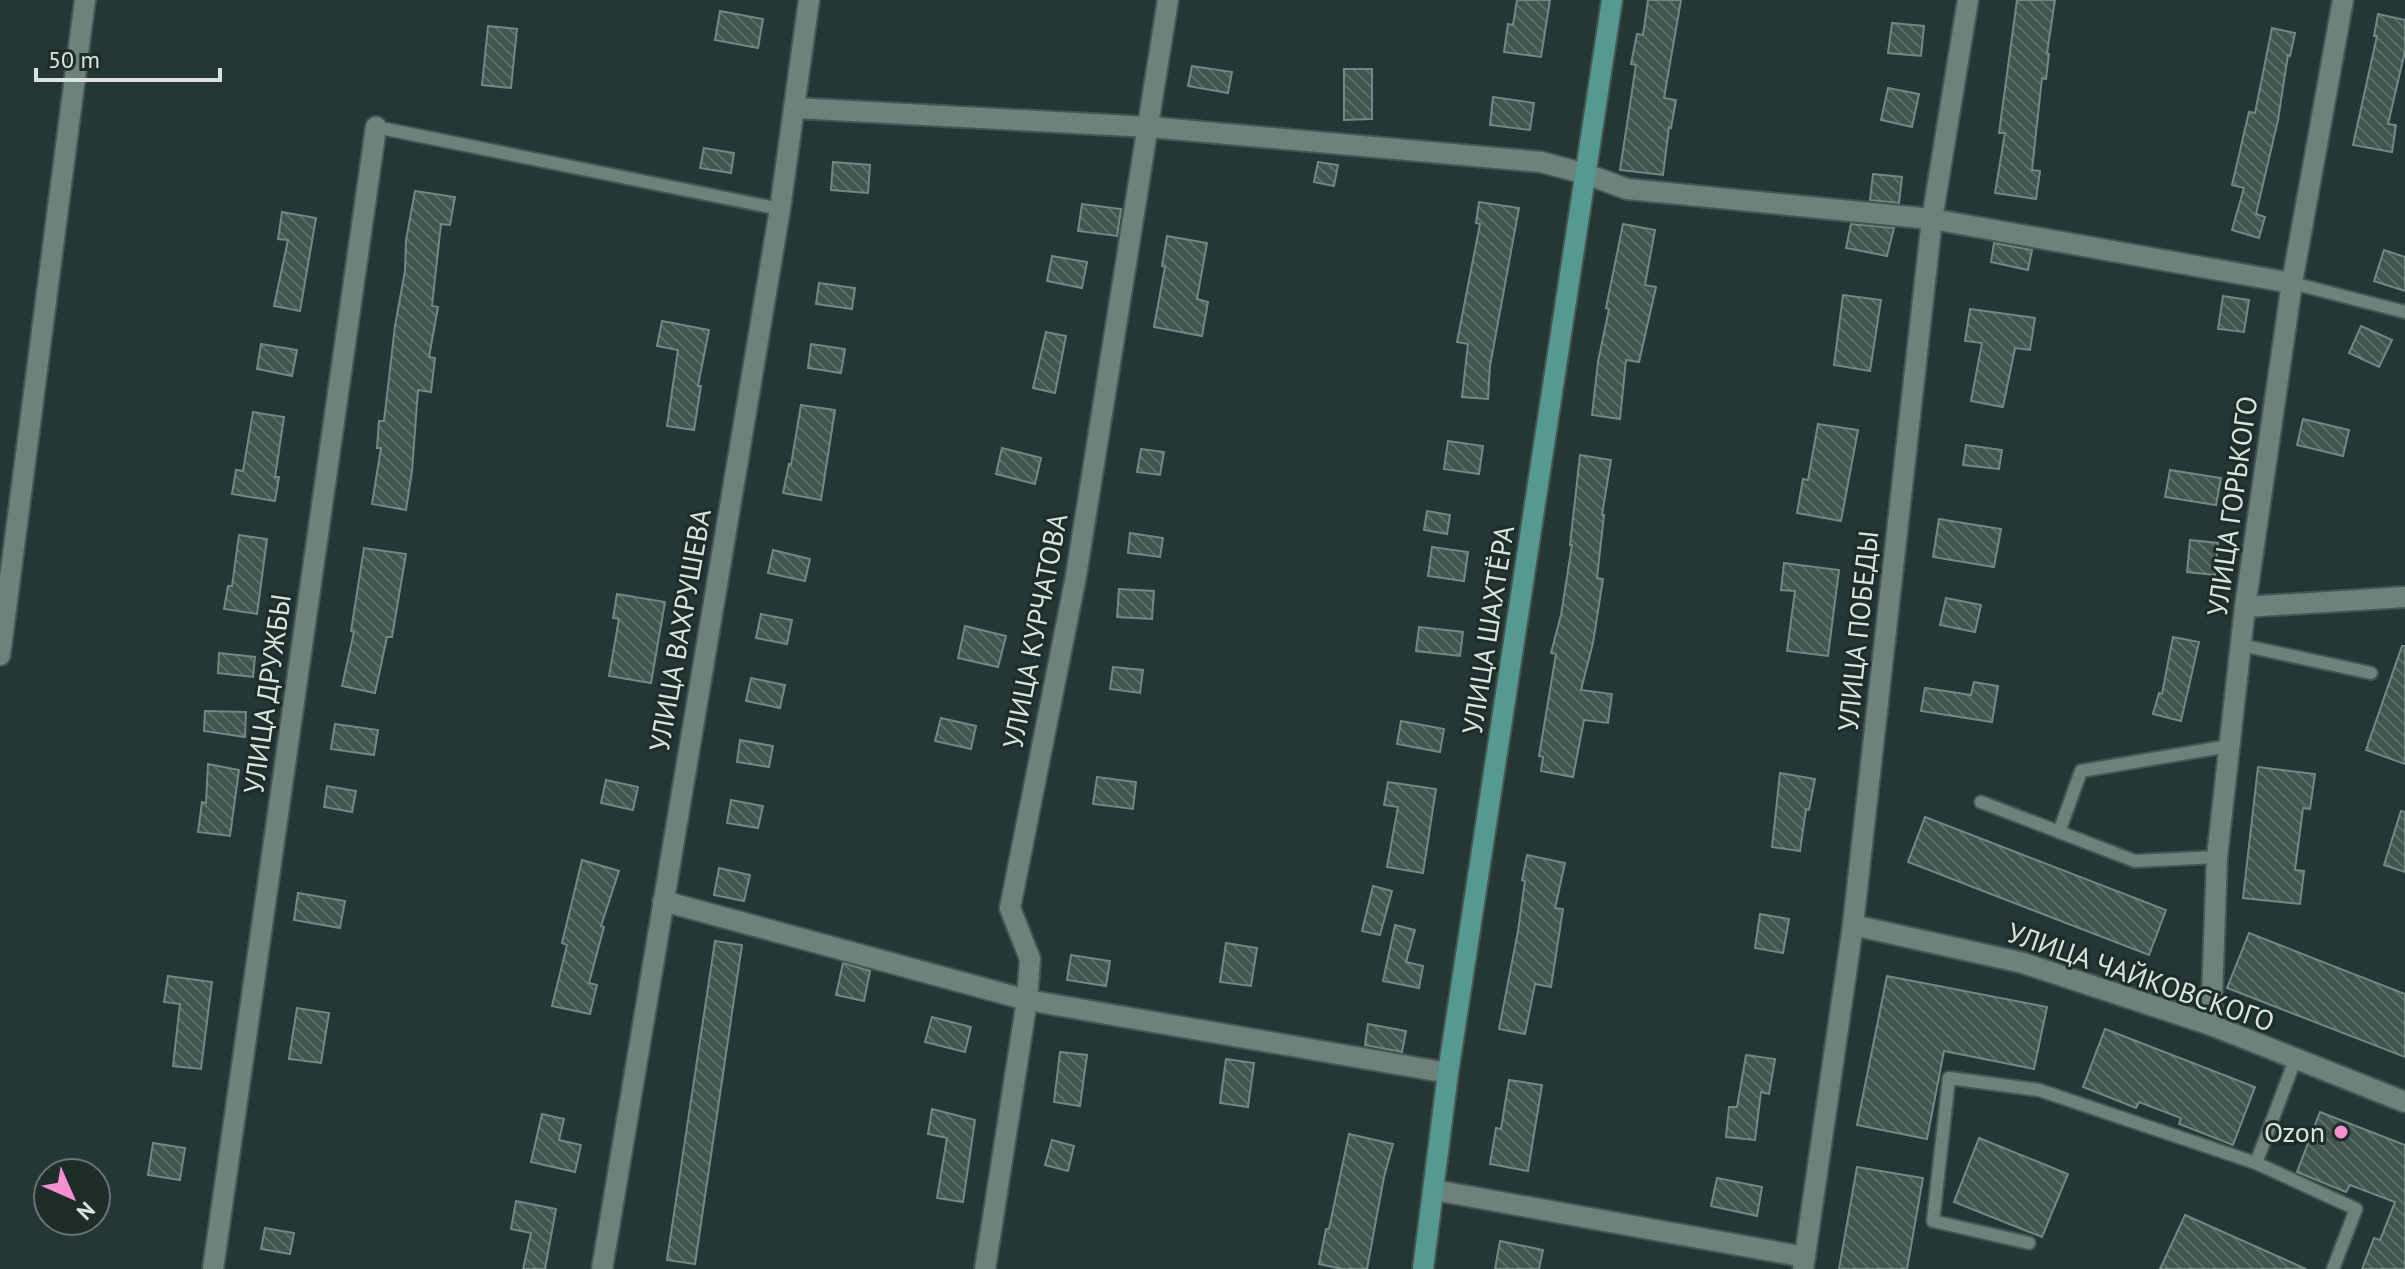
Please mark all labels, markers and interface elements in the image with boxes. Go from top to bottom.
scale bar [36,32,220,82]
text: 50 m [48,44,100,75]
street label: УЛИЦА ГОРЬКОГО [2198,394,2265,618]
street label: УЛИЦА ВАХРУШЕВА [640,505,719,754]
street label: УЛИЦА КУРЧАТОВА [994,510,1076,752]
street label: УЛИЦА ШАХТЁРА [1453,522,1522,737]
street label: УЛИЦА ПОБЕДЫ [1829,529,1886,733]
street label: УЛИЦА ДРУЖБЫ [234,592,299,796]
street label: УЛИЦА ЧАЙКОВСКОГО [2003,913,2280,1040]
place label: Ozon [2264,1113,2325,1150]
marker: Ozon [2332,1123,2350,1141]
north arrow [32,1157,112,1237]
text: N [71,1196,101,1226]

